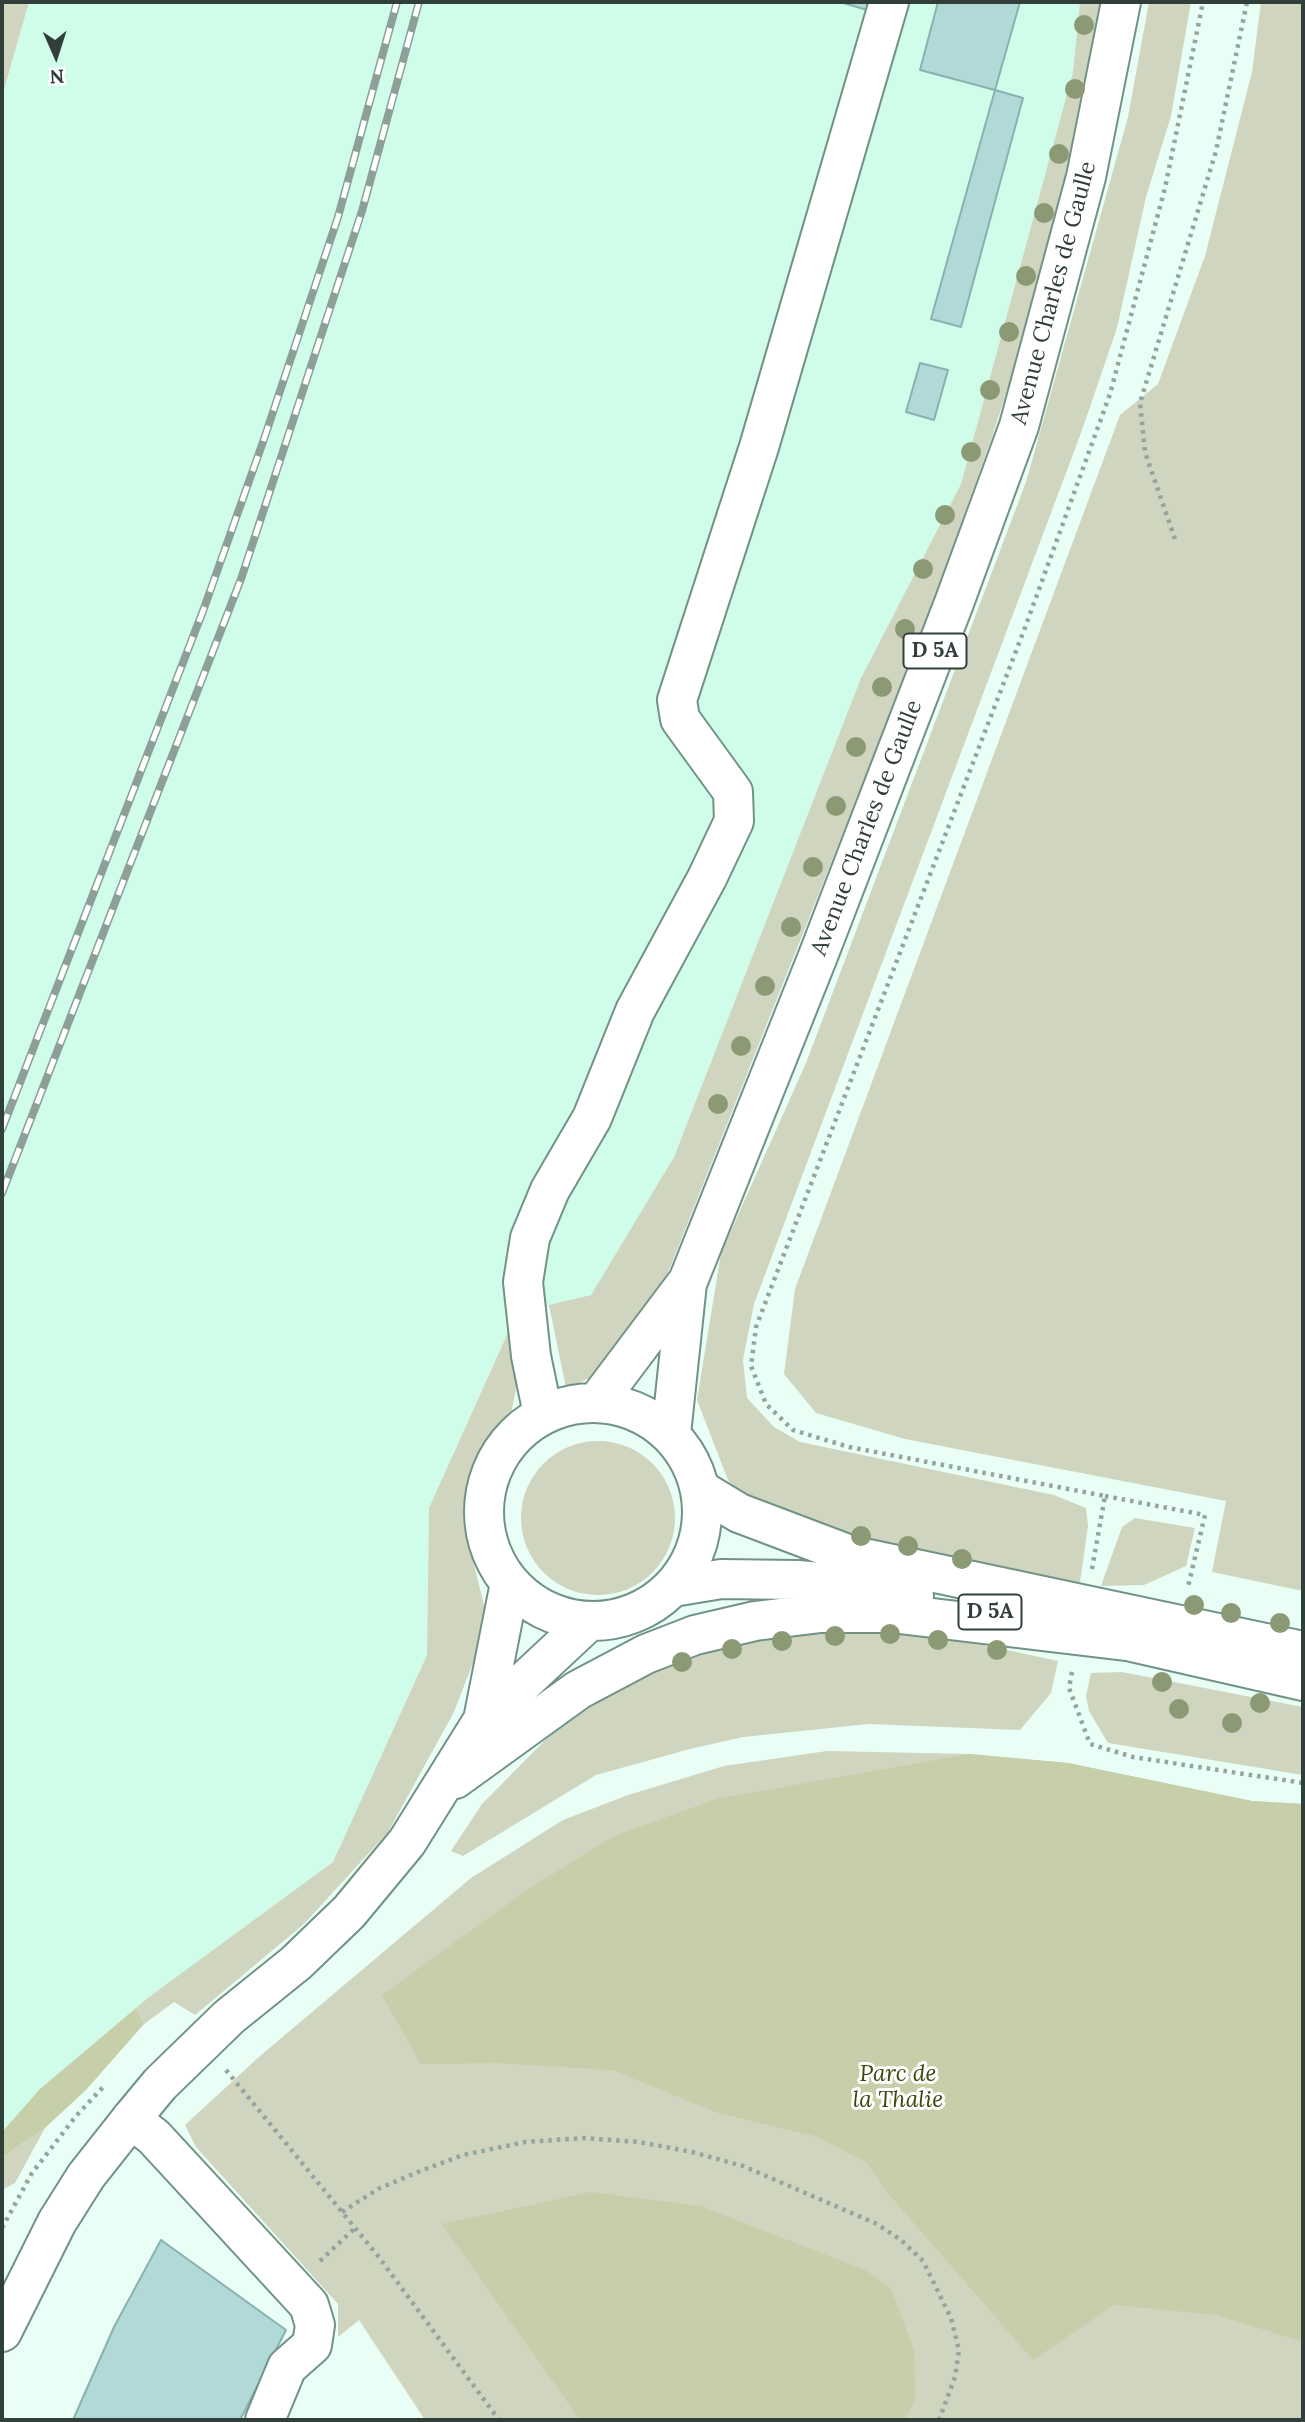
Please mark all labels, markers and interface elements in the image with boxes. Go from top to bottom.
north arrow [21,21,91,91]
text: N [49,65,65,89]
street label: Avenue Charles de Gaulle [1006,158,1102,428]
road number: D 5A [904,634,967,668]
street label: Avenue Charles de Gaulle [805,696,929,960]
road number: D 5A [958,1594,1021,1630]
park label: Parc de la Thalie [853,2060,943,2114]

